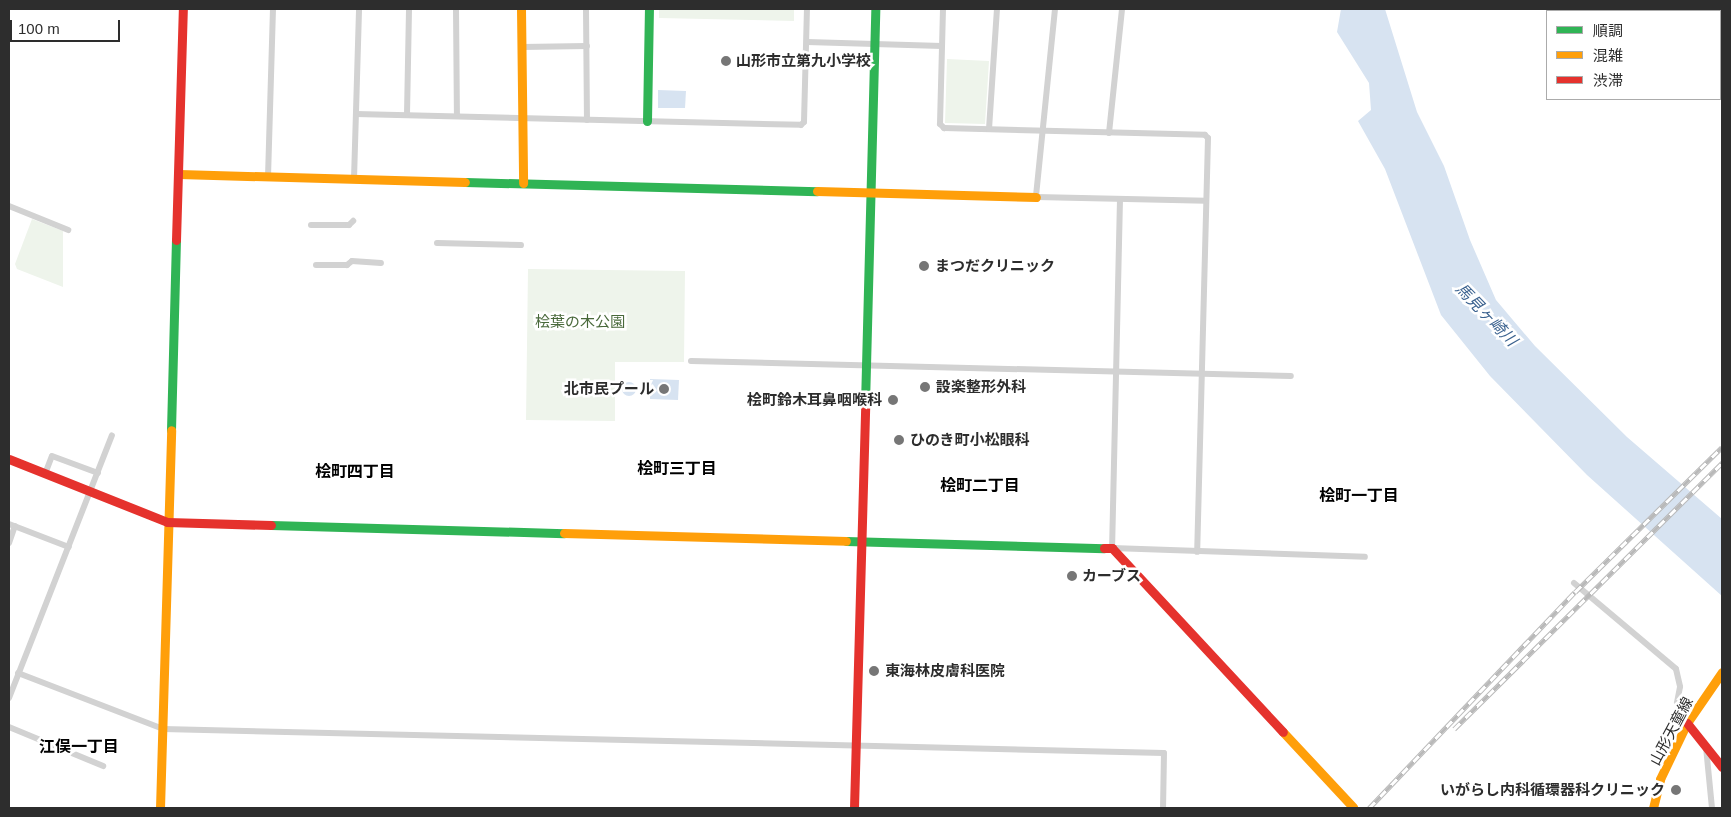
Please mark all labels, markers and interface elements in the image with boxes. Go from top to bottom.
scale bar [12,10,122,42]
legend [1546,10,1721,100]
text: 100 m [18,20,60,37]
text: 順調 [1593,22,1623,39]
text: 混雑 [1593,47,1623,64]
place label: 山形市立第九小学校 [736,52,871,70]
marker: 山形市立第九小学校 [720,55,732,67]
text: 渋滞 [1593,72,1623,89]
place label: まつだクリニック [935,257,1055,275]
marker: まつだクリニック [917,259,931,273]
water label: 馬見ヶ崎川 [1451,280,1521,350]
park label: 桧葉の木公園 [535,313,625,331]
place label: 設楽整形外科 [936,378,1026,396]
place label: 北市民プール [564,380,654,398]
marker: 設楽整形外科 [918,380,932,394]
marker: 北市民プール [658,383,670,395]
place label: 桧町鈴木耳鼻咽喉科 [747,391,882,409]
marker: 桧町鈴木耳鼻咽喉科 [886,393,900,407]
place label: ひのき町小松眼科 [910,431,1030,449]
marker: ひのき町小松眼科 [892,433,906,447]
district label: 桧町三丁目 [637,459,717,479]
district label: 桧町四丁目 [315,462,395,482]
district label: 桧町二丁目 [940,476,1020,496]
district label: 桧町一丁目 [1319,486,1399,506]
place label: カーブス [1082,567,1142,585]
marker: カーブス [1066,570,1078,582]
place label: 東海林皮膚科医院 [885,662,1005,680]
marker: 東海林皮膚科医院 [867,664,881,678]
street label: 山形天童線 [1645,694,1697,768]
district label: 江俣一丁目 [39,737,119,757]
place label: いがらし内科循環器科クリニック [1440,781,1665,799]
marker: いがらし内科循環器科クリニック [1669,783,1683,797]

